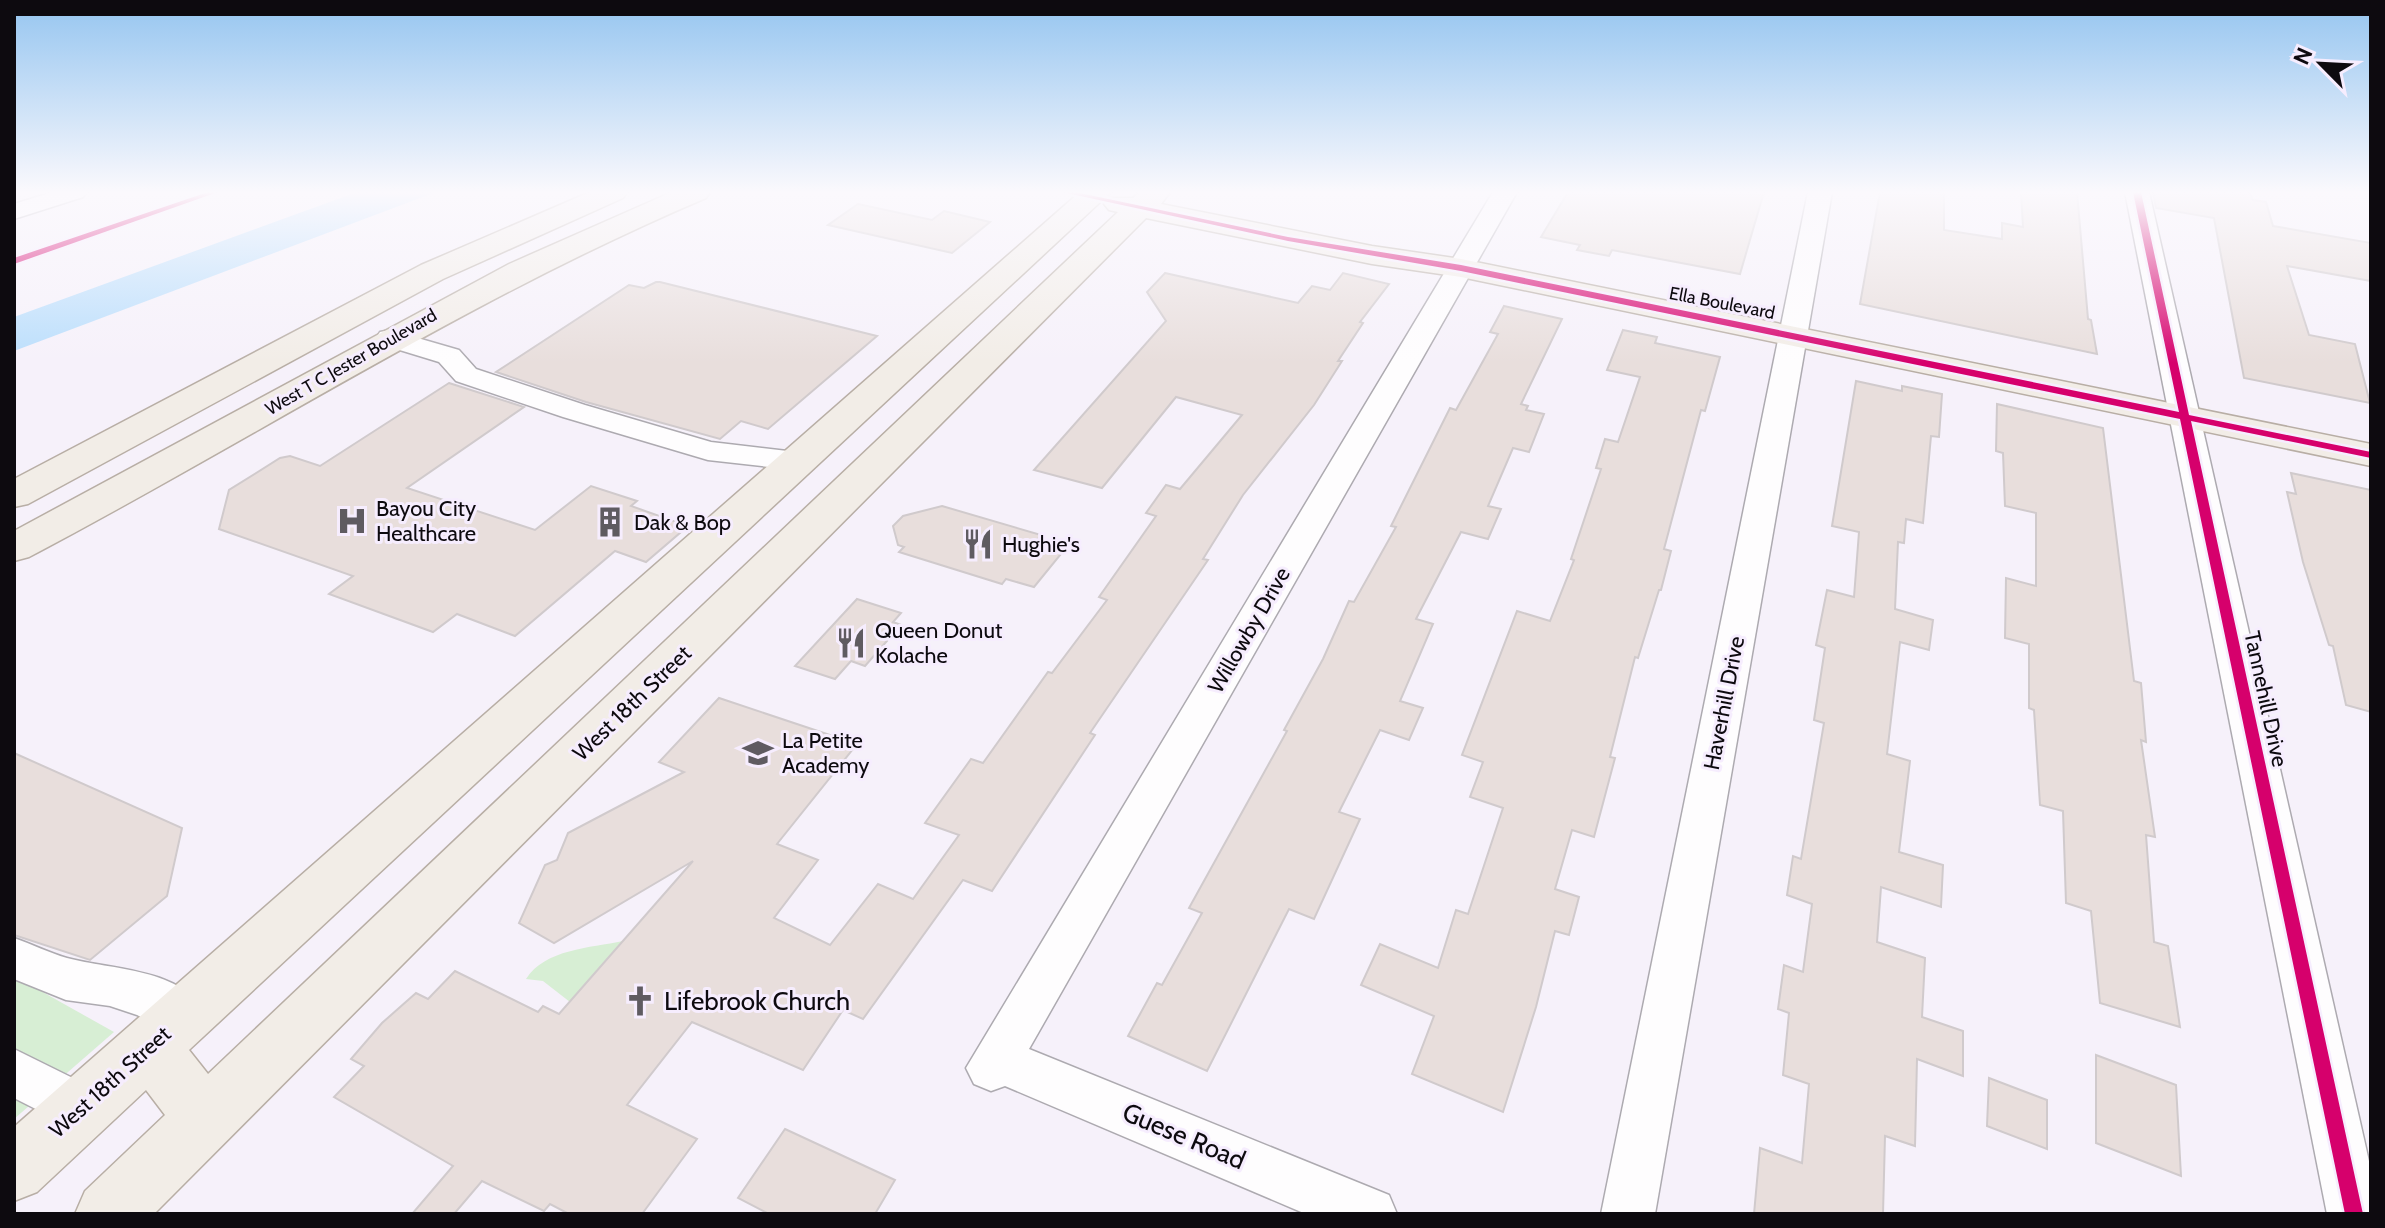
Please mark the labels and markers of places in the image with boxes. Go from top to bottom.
place label: Bayou City Healthcare [376,495,476,547]
hospital icon: Bayou City Healthcare [335,504,369,538]
building icon: Dak & Bop [593,505,627,539]
place label: Dak & Bop [634,509,731,536]
restaurant icon: Hughie's [961,527,995,561]
place label: Hughie's [1002,531,1080,558]
place label: Queen Donut Kolache [875,617,1003,669]
restaurant icon: Queen Donut Kolache [834,626,868,660]
place label: La Petite Academy [782,727,869,779]
school or university icon: La Petite Academy [741,736,775,770]
church icon: Lifebrook Church [623,984,657,1018]
place label: Lifebrook Church [664,985,850,1017]

